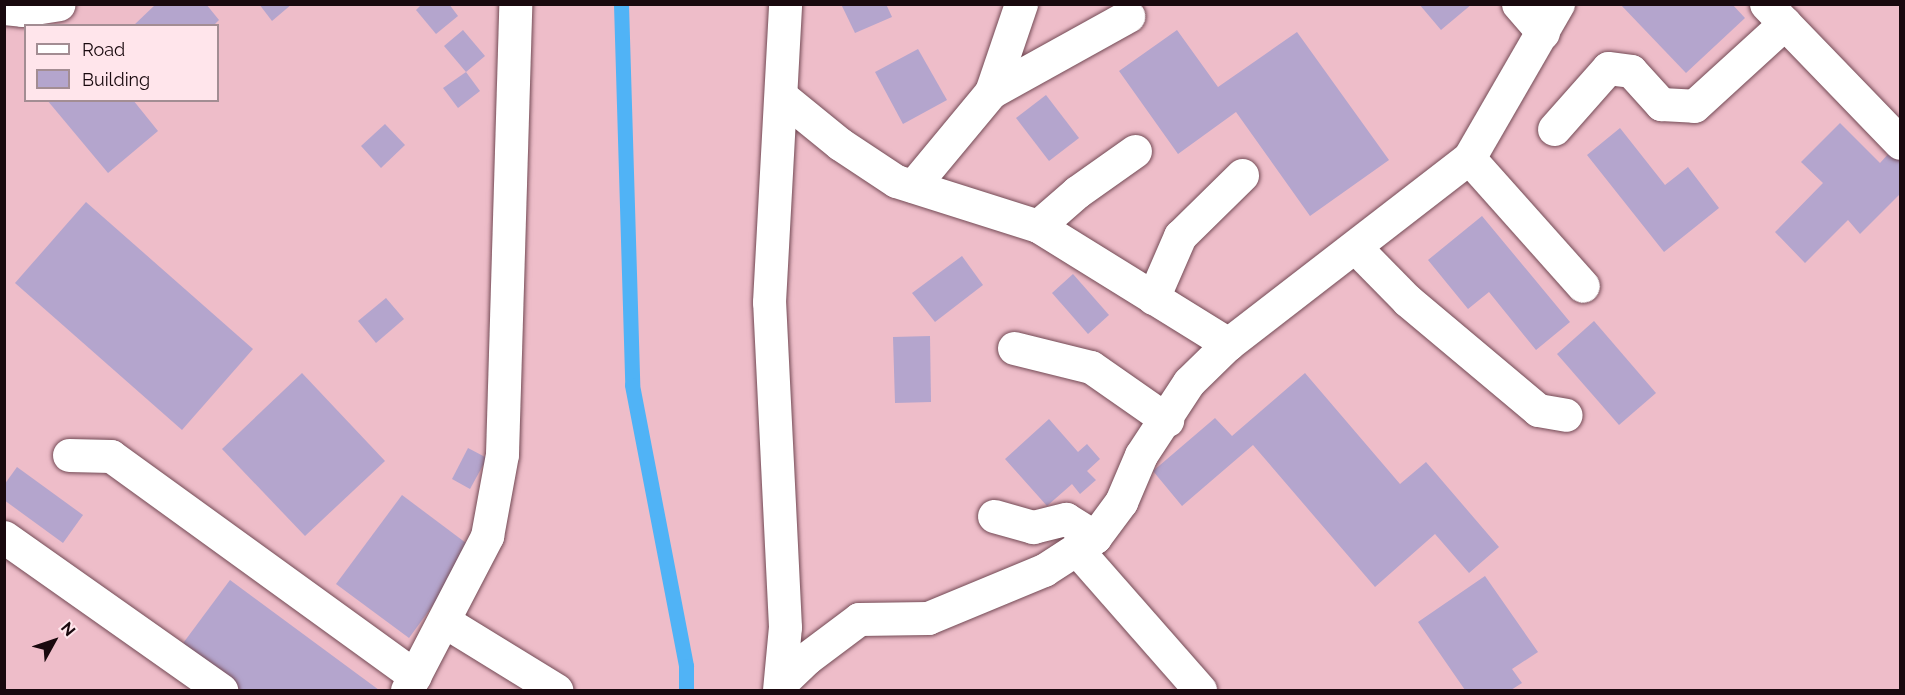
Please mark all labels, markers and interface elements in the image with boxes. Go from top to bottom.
legend [24,24,219,102]
text: Road [82,39,125,60]
text: Building [82,69,150,90]
north arrow [24,611,84,671]
text: N [57,618,79,640]

